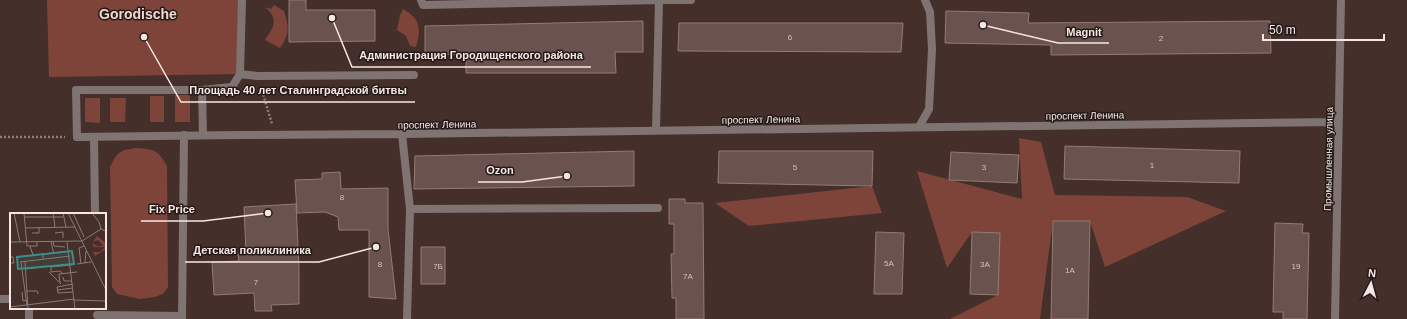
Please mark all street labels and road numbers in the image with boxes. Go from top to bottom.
street label: Промышленная улица [1322,106,1335,211]
street label: проспект Ленина [1046,109,1125,122]
street label: проспект Ленина [722,113,801,126]
street label: проспект Ленина [398,118,477,131]

